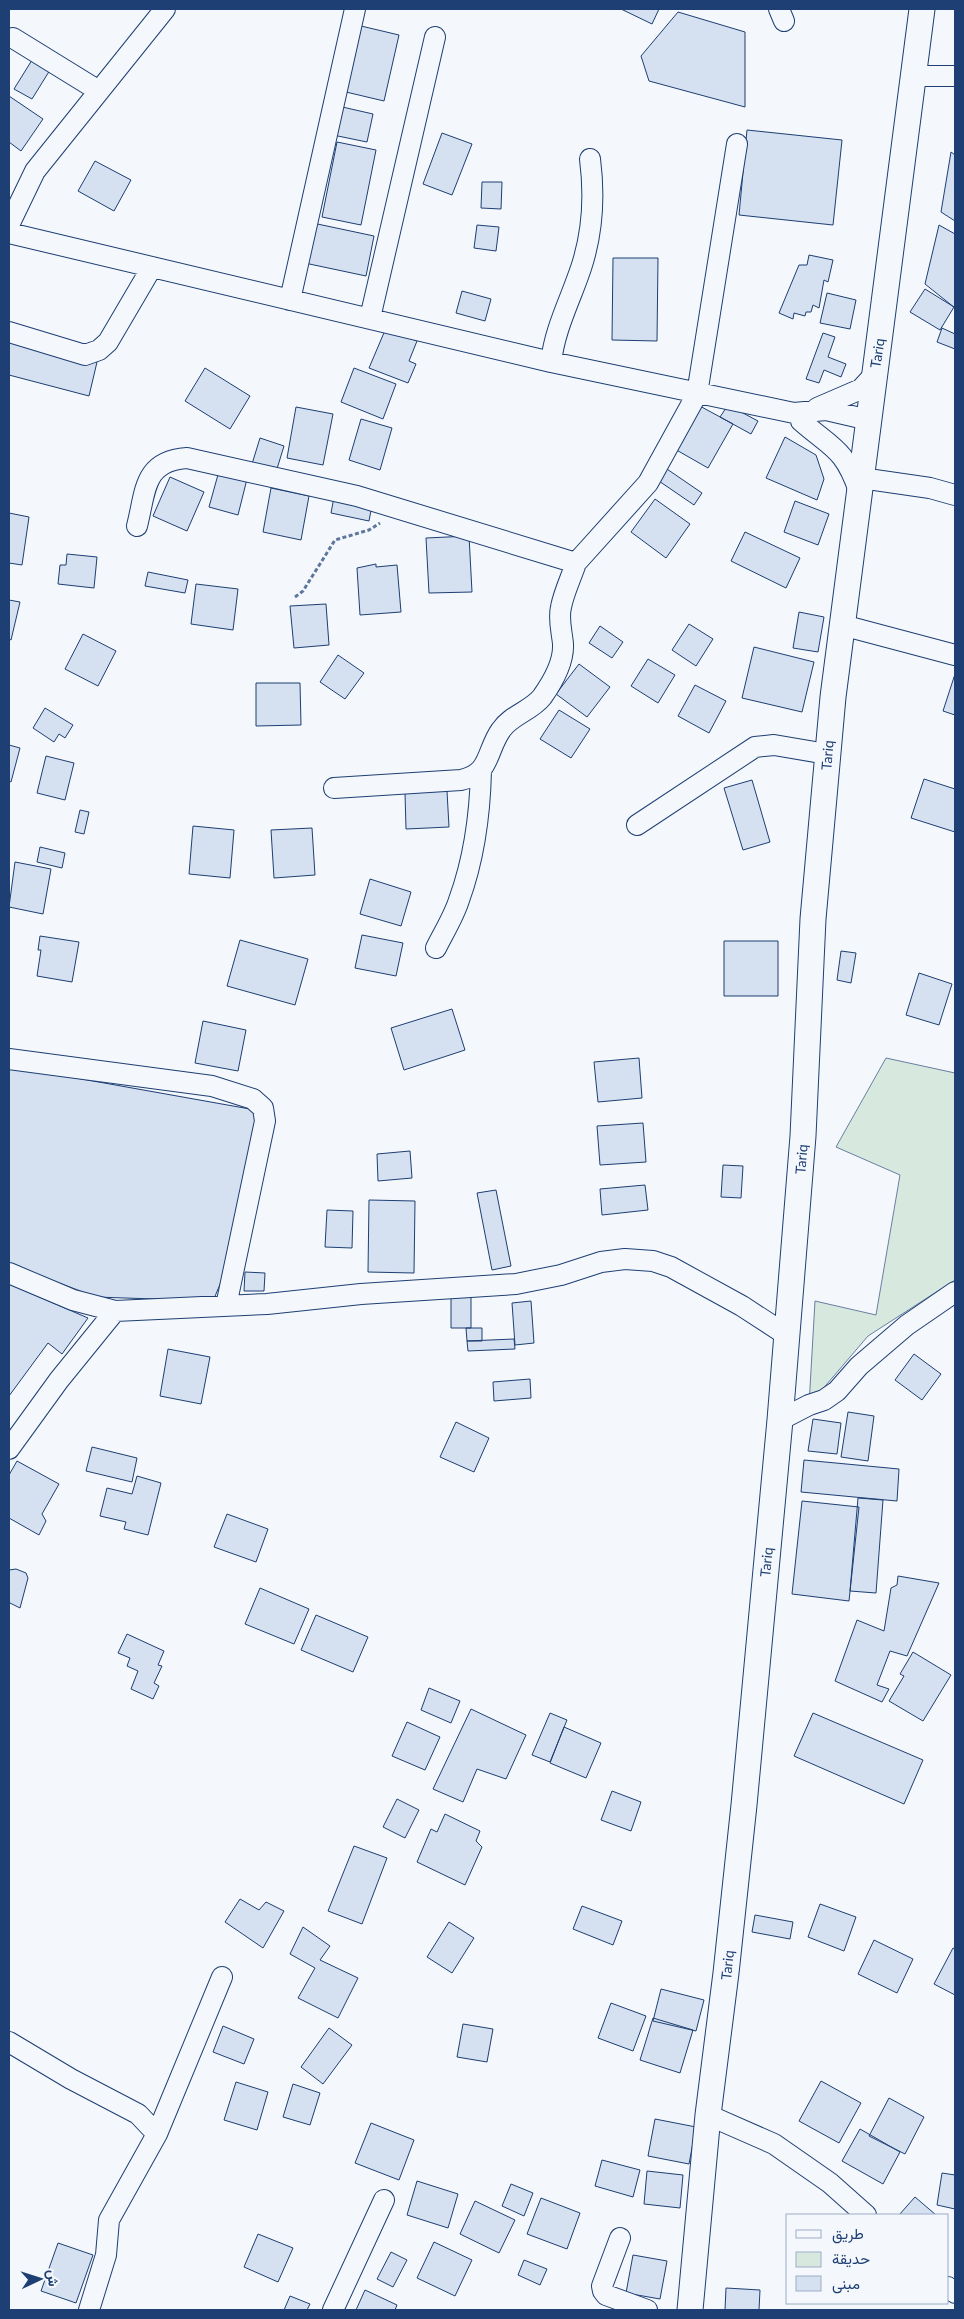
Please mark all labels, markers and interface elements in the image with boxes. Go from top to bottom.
street label: Tariq [866,337,888,369]
street label: Tariq [817,739,837,771]
street label: Tariq [791,1143,811,1175]
street label: Tariq [756,1546,776,1578]
street label: Tariq [717,1949,737,1981]
legend [786,2214,949,2304]
text: طريق [832,2224,864,2244]
text: حديقة [832,2249,870,2268]
north arrow [15,2254,65,2304]
text: ش [43,2269,63,2287]
text: مبنى [832,2274,860,2294]

